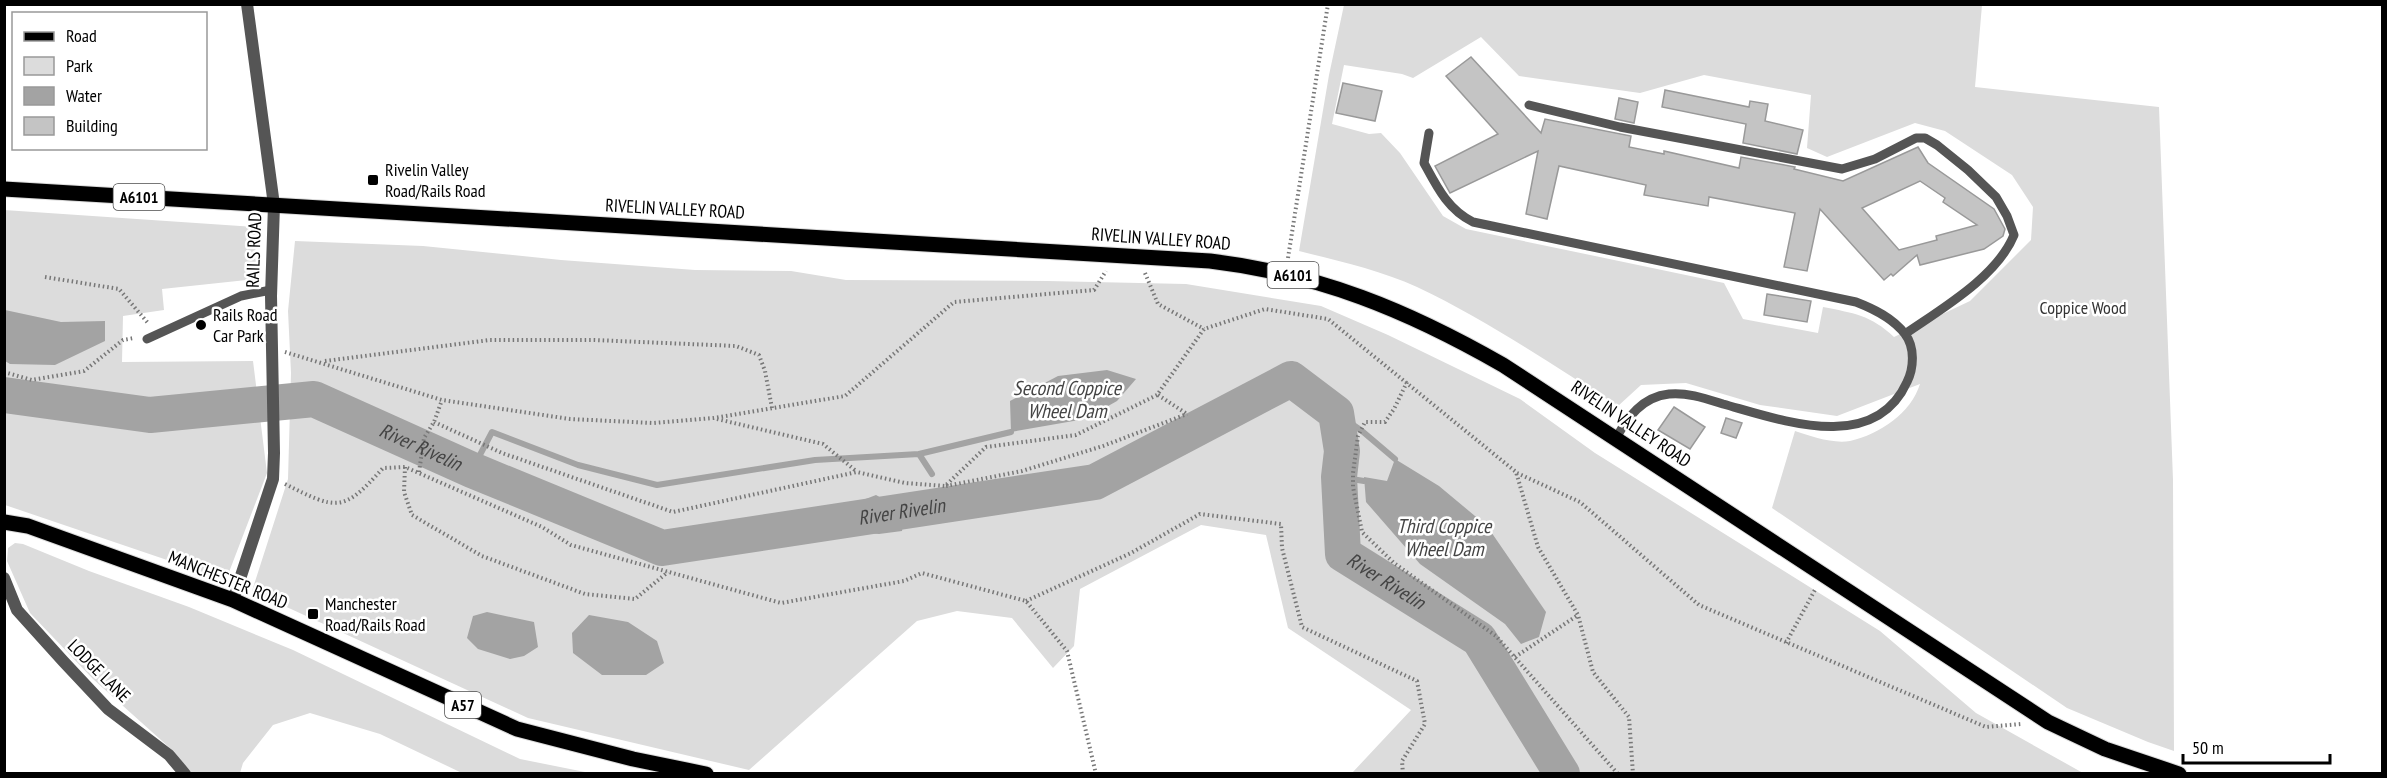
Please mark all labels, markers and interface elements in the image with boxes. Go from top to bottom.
legend [12,12,207,150]
text: Road [66,24,97,47]
text: Park [66,54,93,77]
text: Water [66,84,102,107]
text: Building [66,114,118,137]
place label: Rivelin Valley Road/Rails Road [385,158,486,202]
marker: Rivelin Valley Road/Rails Road [366,173,380,187]
road number: A6101 [114,184,164,210]
street label: RIVELIN VALLEY ROAD [605,193,745,224]
street label: RAILS ROAD [241,212,266,288]
street label: RIVELIN VALLEY ROAD [1091,222,1232,255]
road number: A6101 [1268,262,1318,288]
park label: Coppice Wood [2040,296,2126,319]
place label: Rails Road Car Park [213,303,278,347]
marker: Rails Road Car Park [194,318,208,332]
water label: Second Coppice Wheel Dam [1013,375,1123,424]
street label: RIVELIN VALLEY ROAD [1567,375,1696,472]
water label: River Rivelin [375,417,467,477]
water label: River Rivelin [856,492,948,531]
water label: Third Coppice Wheel Dam [1397,513,1493,562]
street label: MANCHESTER ROAD [165,545,291,614]
water label: River Rivelin [1342,547,1431,616]
place label: Manchester Road/Rails Road [325,592,426,636]
marker: Manchester Road/Rails Road [306,607,320,621]
street label: LODGE LANE [63,634,136,707]
road number: A57 [445,692,481,718]
scale bar [2183,727,2330,765]
text: 50 m [2192,736,2224,759]

